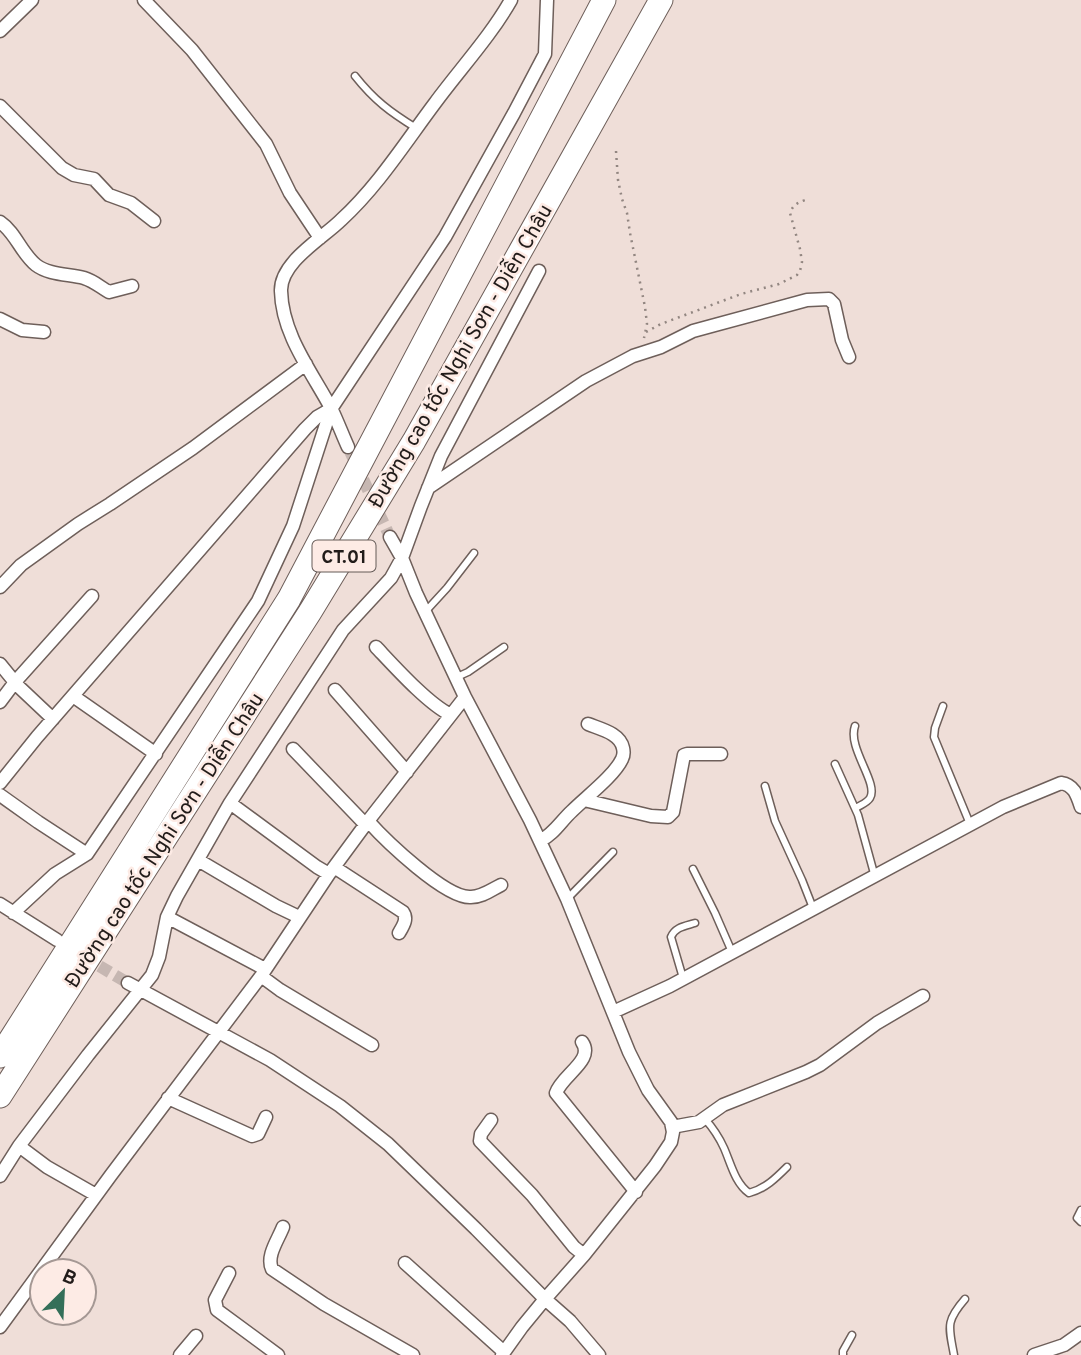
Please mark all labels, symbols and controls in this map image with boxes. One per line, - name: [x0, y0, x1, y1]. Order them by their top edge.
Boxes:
- street label: Đường cao tốc Nghi Sơn - Diễn Châu: [362, 199, 560, 514]
- road number: CT.01: [312, 540, 376, 572]
- street label: Đường cao tốc Nghi Sơn - Diễn Châu: [59, 688, 271, 994]
- north arrow: [28, 1257, 98, 1327]
- text: B: [58, 1265, 80, 1292]

